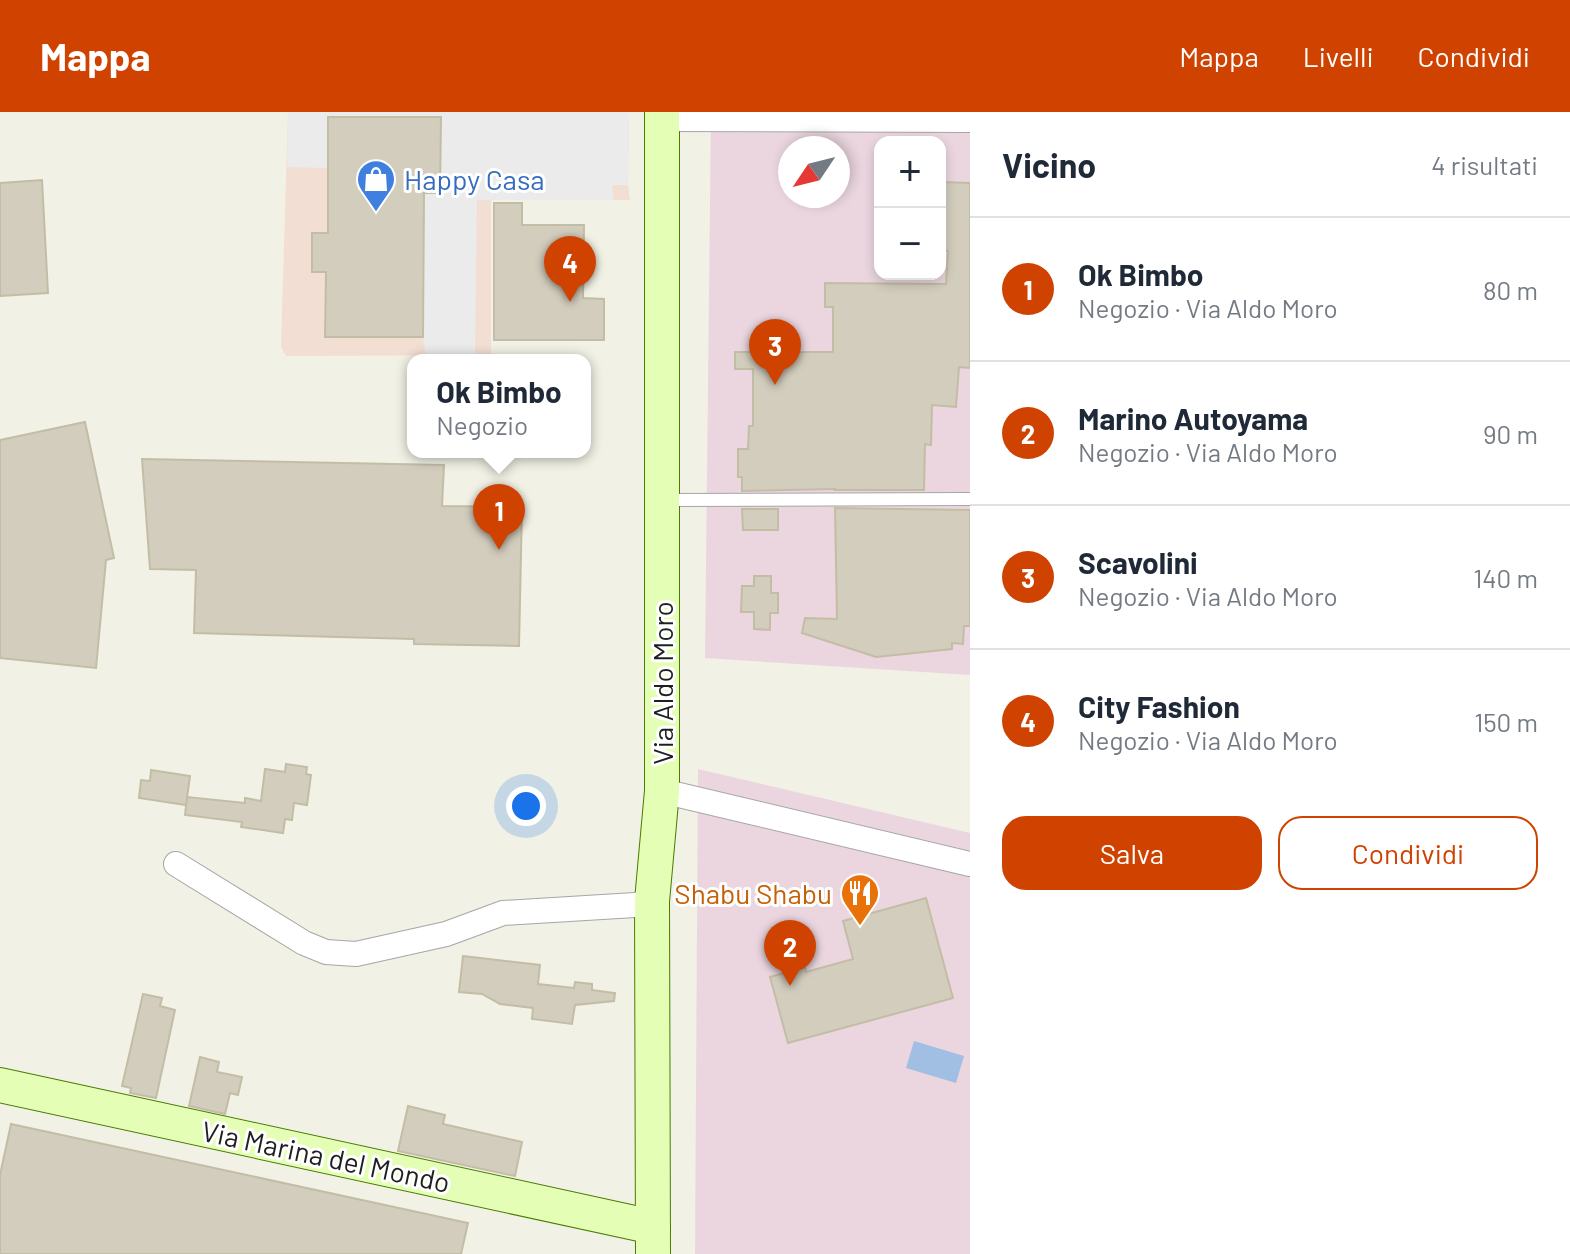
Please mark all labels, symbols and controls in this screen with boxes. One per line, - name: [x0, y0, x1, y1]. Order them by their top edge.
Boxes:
- text: Mappa: [40, 33, 150, 79]
- text: Mappa: [1179, 39, 1259, 73]
- text: Livelli: [1303, 39, 1374, 73]
- text: Condividi: [1418, 39, 1530, 73]
- north arrow: [778, 136, 850, 208]
- map controls: [874, 136, 946, 280]
- button: +: [874, 136, 946, 208]
- text: Vicino: [1002, 144, 1096, 185]
- text: 4 risultati: [1431, 149, 1538, 180]
- shop icon: Happy Casa: [355, 158, 397, 213]
- place label: Happy Casa: [404, 162, 545, 196]
- button: −: [874, 208, 946, 280]
- pin: 4: [544, 236, 596, 302]
- text: Ok Bimbo: [1078, 256, 1204, 292]
- text: 1: [1023, 274, 1033, 305]
- text: 80 m: [1483, 274, 1538, 305]
- text: Negozio · Via Aldo Moro: [1078, 292, 1338, 323]
- pin: 3: [749, 319, 801, 385]
- popup: [407, 354, 591, 458]
- text: Ok Bimbo: [436, 373, 562, 409]
- text: Marino Autoyama: [1078, 400, 1308, 436]
- text: Negozio: [436, 409, 528, 440]
- text: 2: [1021, 418, 1035, 449]
- text: 90 m: [1483, 418, 1538, 449]
- text: Negozio · Via Aldo Moro: [1078, 436, 1338, 467]
- pin: 1: [473, 484, 525, 550]
- text: Scavolini: [1078, 544, 1198, 580]
- text: 3: [1021, 562, 1035, 593]
- text: 140 m: [1473, 562, 1538, 593]
- text: Negozio · Via Aldo Moro: [1078, 580, 1338, 611]
- street label: Via Aldo Moro: [645, 601, 679, 765]
- text: City Fashion: [1078, 688, 1240, 724]
- text: 4: [1020, 706, 1036, 737]
- text: 150 m: [1474, 706, 1538, 737]
- text: Negozio · Via Aldo Moro: [1078, 724, 1338, 755]
- your location: [506, 786, 546, 826]
- button: Salva: [1002, 816, 1262, 890]
- button: Condividi: [1278, 816, 1538, 890]
- restaurant icon: Shabu Shabu: [839, 872, 881, 927]
- place label: Shabu Shabu: [674, 876, 832, 910]
- pin: 2: [764, 920, 816, 986]
- street label: Via Marina del Mondo: [199, 1113, 453, 1199]

